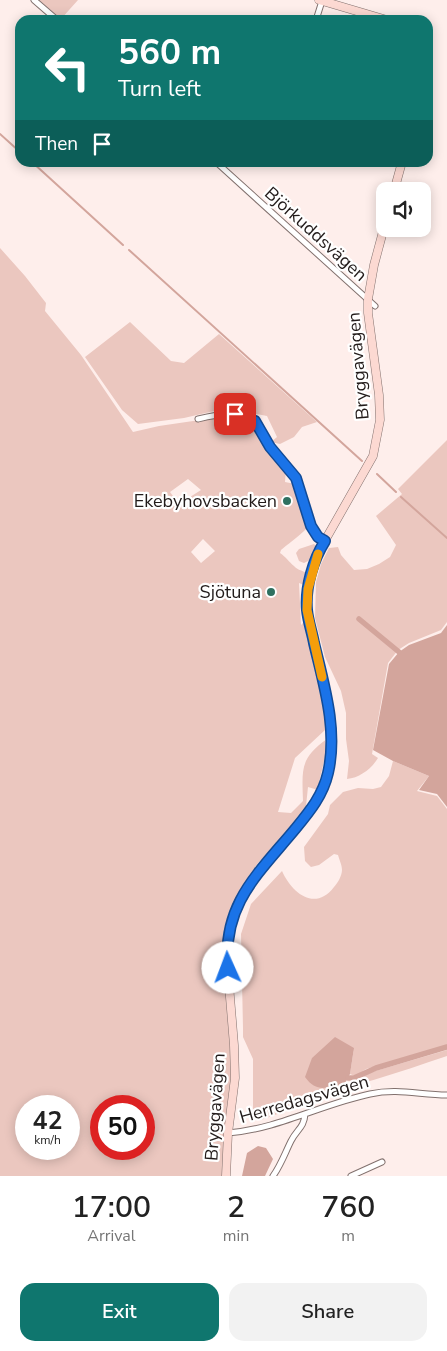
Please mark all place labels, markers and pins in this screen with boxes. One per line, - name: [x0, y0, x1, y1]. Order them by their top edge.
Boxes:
- pin: [214, 393, 256, 435]
- place label: Ekebyhovsbacken: [134, 489, 277, 513]
- marker: Ekebyhovsbacken: [281, 495, 293, 507]
- place label: Sjötuna: [200, 580, 261, 604]
- marker: Sjötuna: [265, 586, 277, 598]

